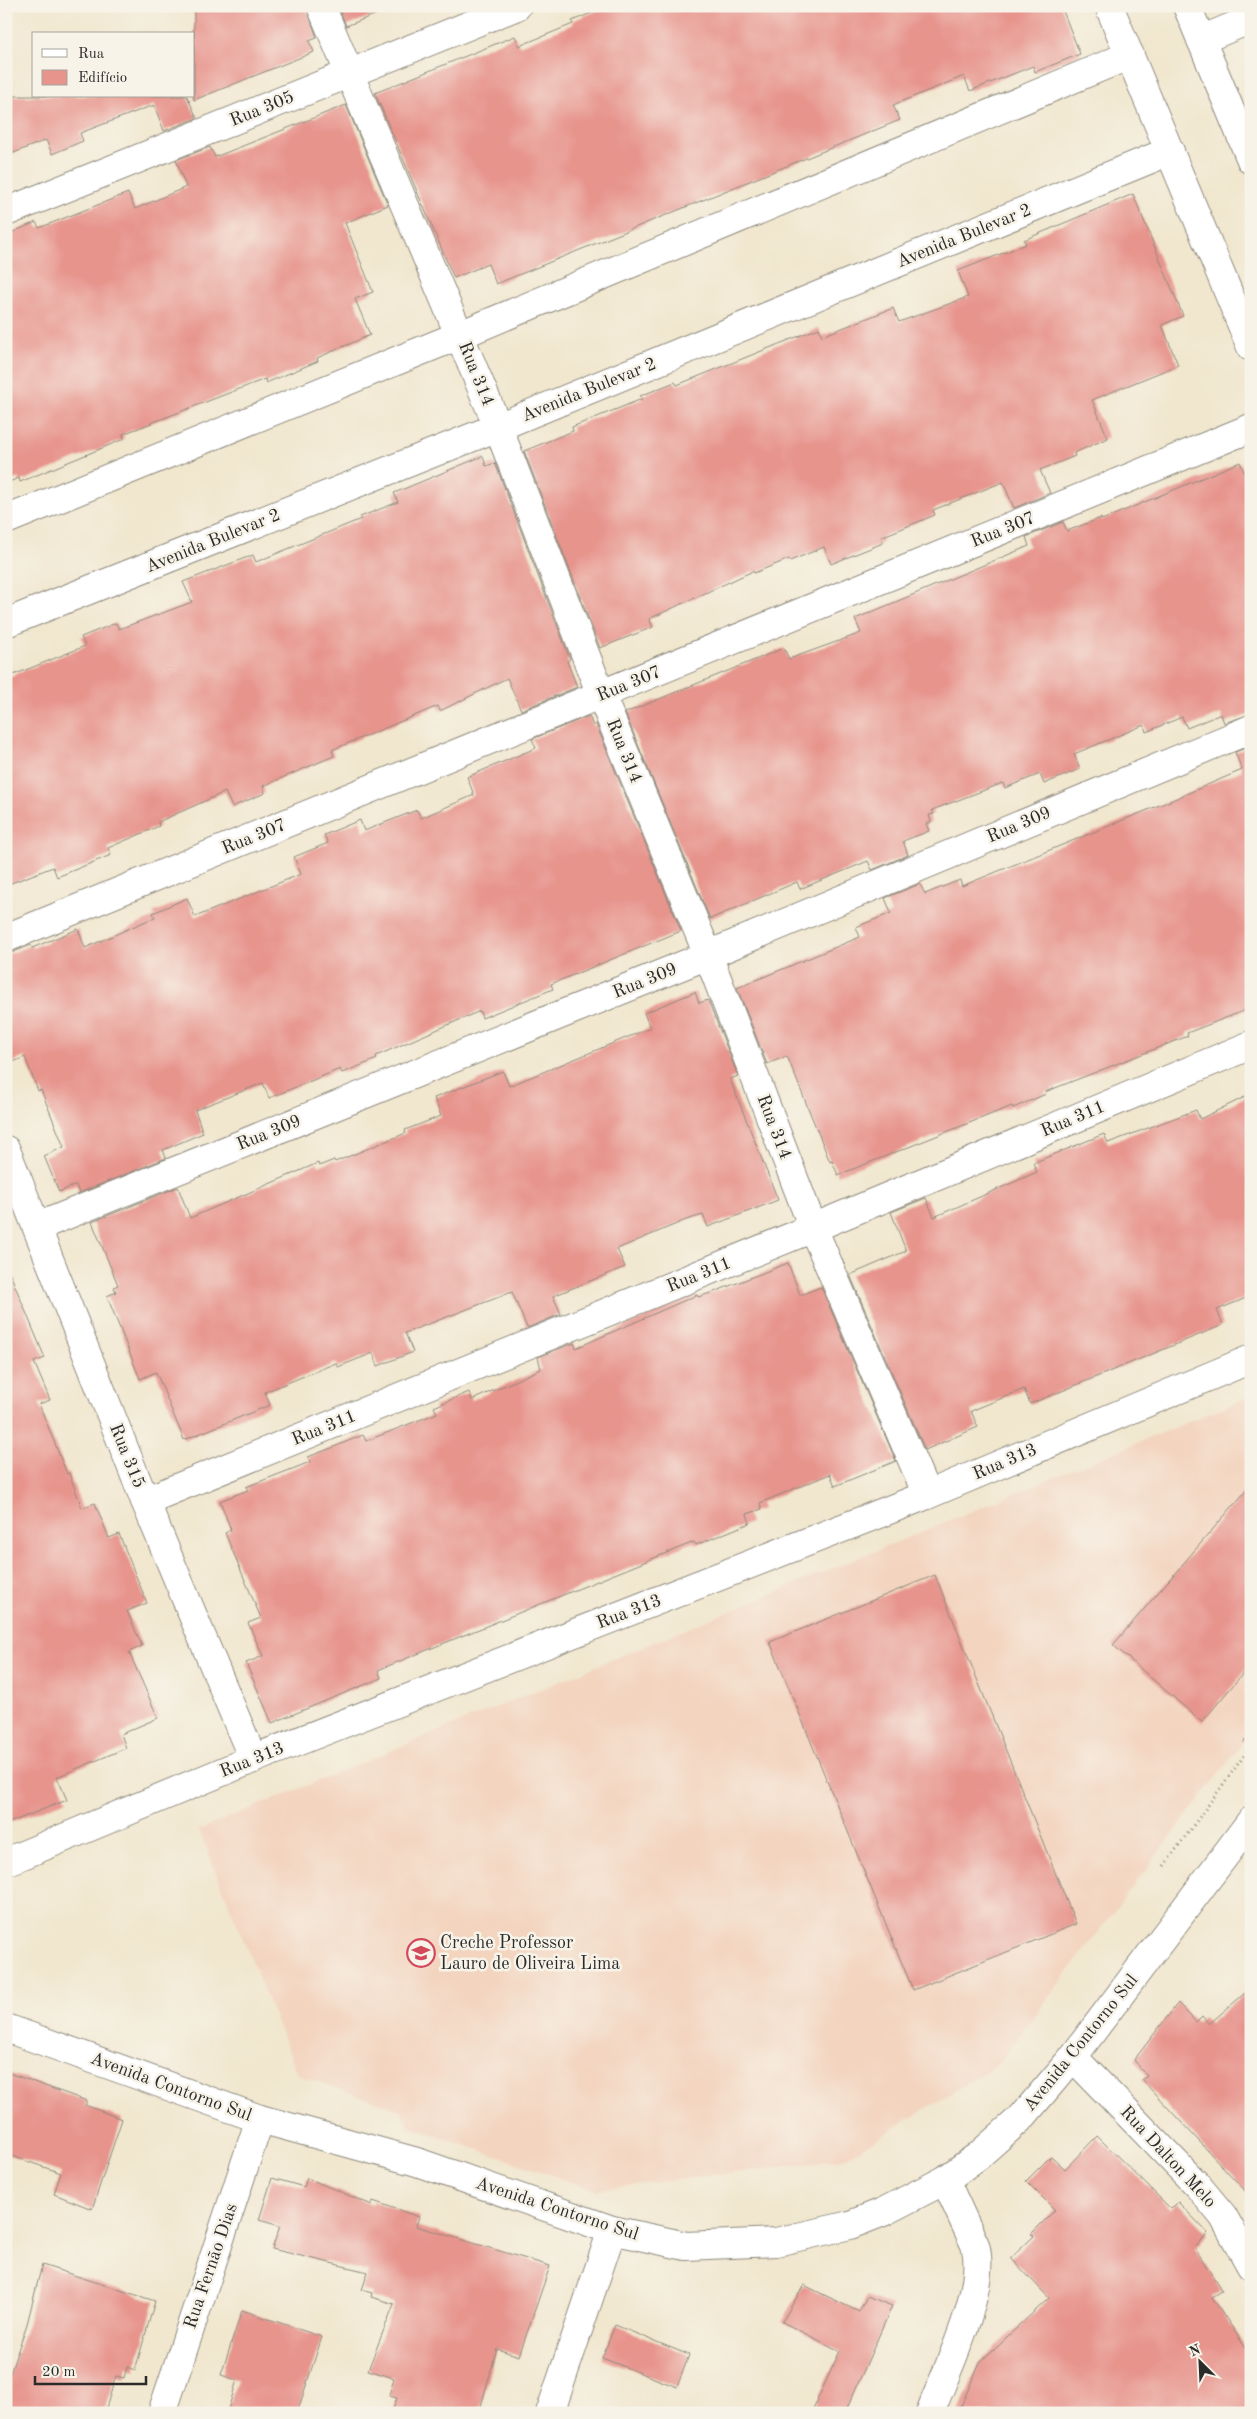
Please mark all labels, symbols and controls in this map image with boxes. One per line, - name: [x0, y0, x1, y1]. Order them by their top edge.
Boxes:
- legend: [32, 32, 195, 98]
- text: Rua: [78, 47, 105, 62]
- text: Edifício: [78, 71, 127, 86]
- street label: Rua 305: [227, 88, 297, 130]
- street label: Avenida Bulevar 2: [894, 201, 1034, 271]
- street label: Rua 314: [455, 339, 497, 409]
- street label: Avenida Bulevar 2: [519, 355, 659, 425]
- street label: Avenida Bulevar 2: [143, 506, 283, 576]
- street label: Rua 307: [968, 509, 1038, 551]
- street label: Rua 307: [594, 663, 664, 705]
- street label: Rua 314: [603, 716, 645, 786]
- street label: Rua 309: [984, 803, 1054, 847]
- street label: Rua 307: [219, 816, 289, 858]
- street label: Rua 309: [610, 960, 680, 1002]
- street label: Rua 314: [753, 1092, 795, 1162]
- street label: Rua 311: [1038, 1097, 1108, 1141]
- street label: Rua 309: [234, 1112, 304, 1154]
- street label: Rua 311: [664, 1254, 734, 1296]
- street label: Rua 311: [289, 1407, 359, 1449]
- street label: Rua 315: [106, 1421, 148, 1491]
- street label: Rua 313: [970, 1440, 1040, 1484]
- street label: Rua 313: [594, 1591, 664, 1633]
- street label: Rua 313: [217, 1739, 287, 1781]
- place label: Creche Professor Lauro de Oliveira Lima: [440, 1934, 620, 1973]
- school or university icon: Creche Professor Lauro de Oliveira Lima: [406, 1938, 436, 1968]
- street label: Avenida Contorno Sul: [1020, 1971, 1142, 2115]
- street label: Avenida Contorno Sul: [88, 2049, 254, 2125]
- street label: Rua Dalton Melo: [1117, 2103, 1219, 2211]
- street label: Avenida Contorno Sul: [473, 2174, 641, 2244]
- street label: Rua Fernão Dias: [181, 2201, 241, 2331]
- north arrow: [1174, 2336, 1224, 2386]
- text: N: [1187, 2342, 1203, 2360]
- scale bar: [35, 2354, 146, 2386]
- text: 20 m: [42, 2365, 76, 2380]

